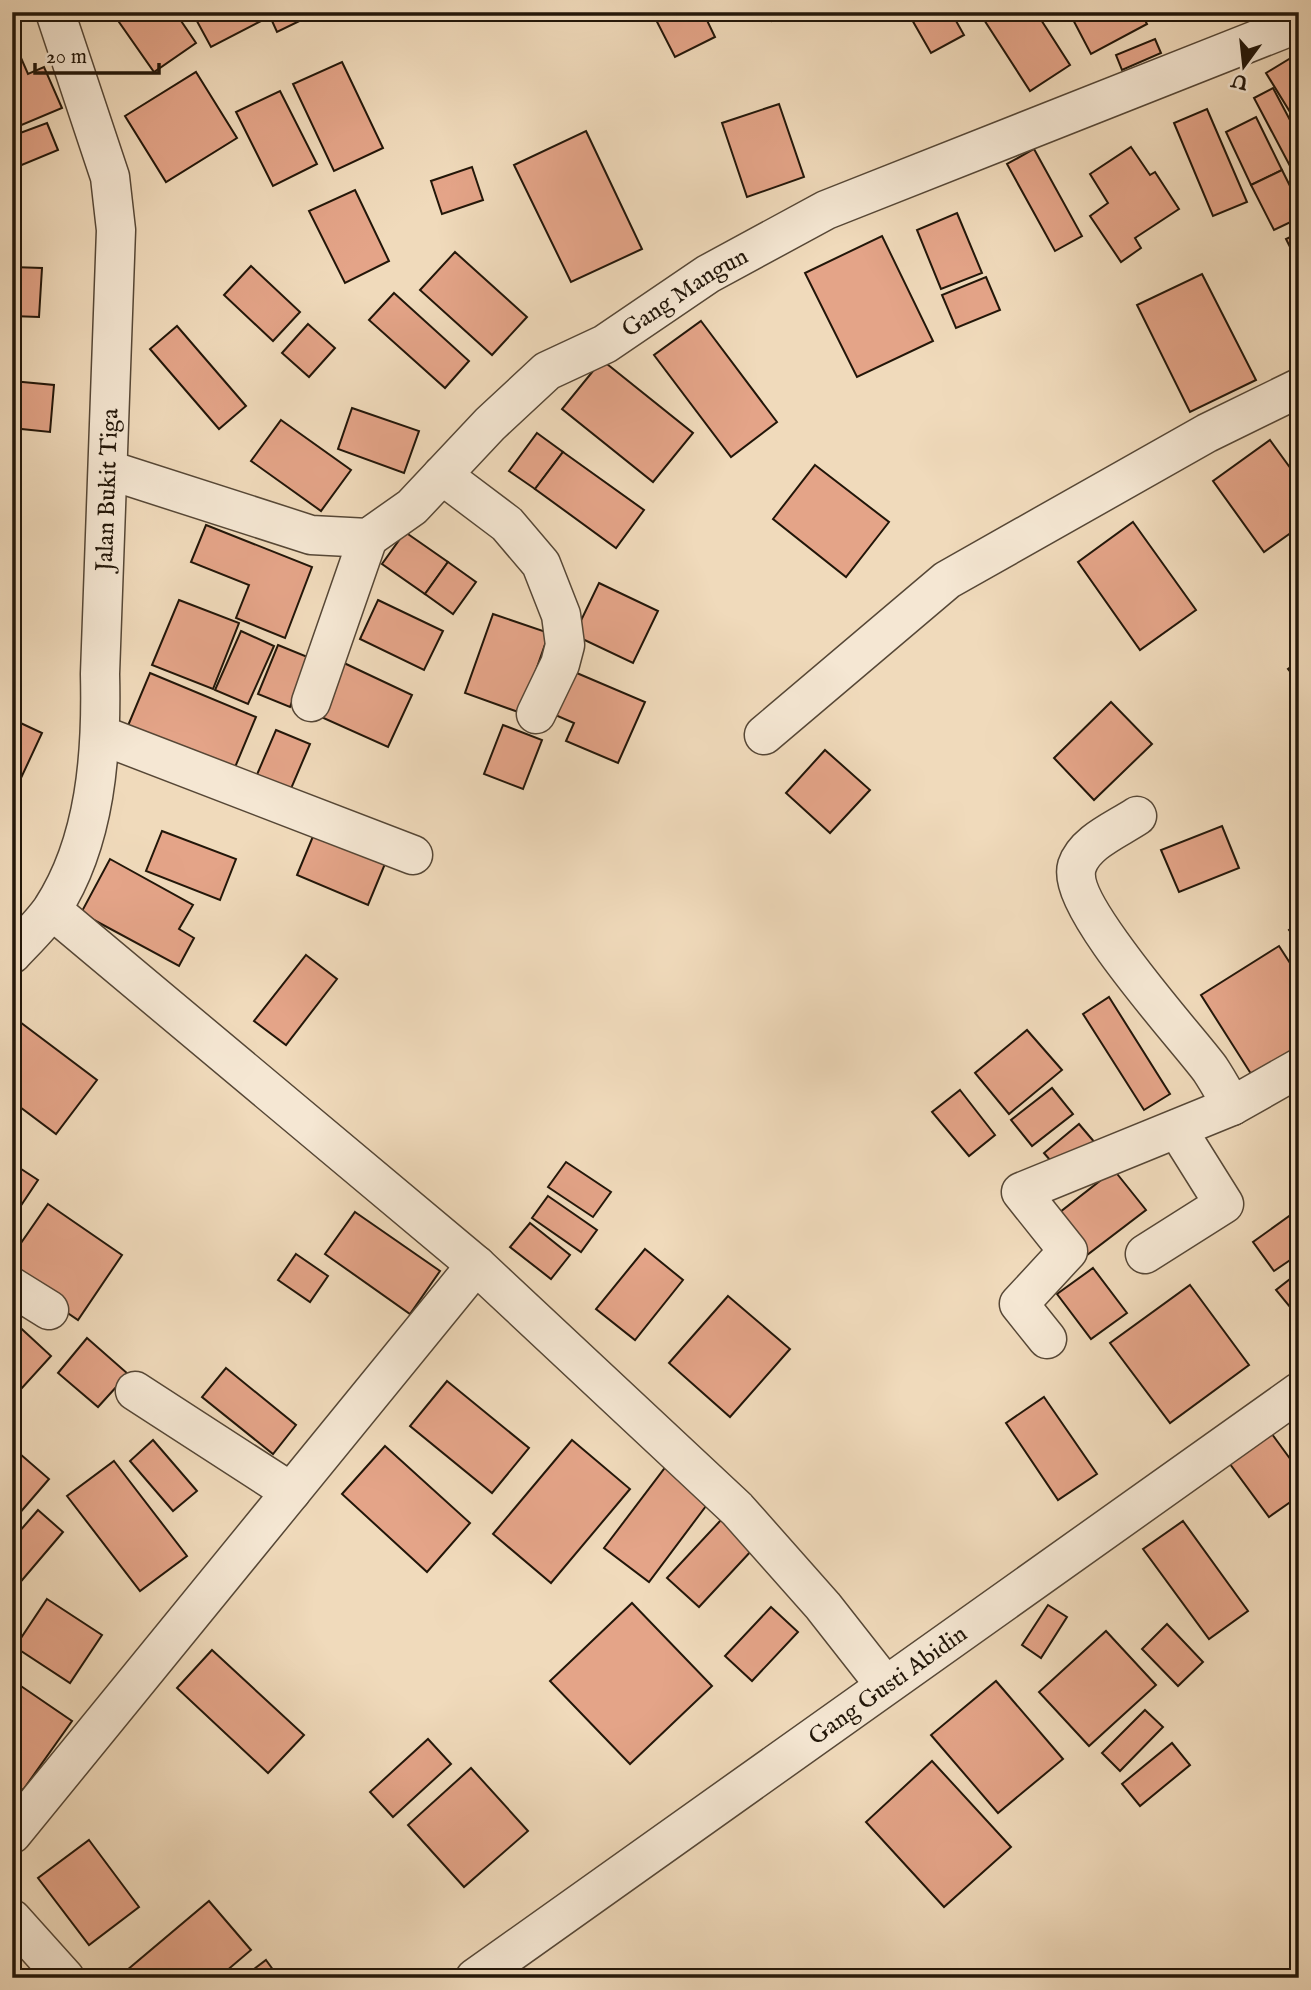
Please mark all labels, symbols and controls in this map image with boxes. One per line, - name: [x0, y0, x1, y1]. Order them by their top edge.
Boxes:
- scale bar: [35, 32, 159, 76]
- north arrow: [1210, 32, 1280, 102]
- text: 20 m: [46, 44, 87, 71]
- text: U: [1228, 67, 1252, 94]
- street label: Gang Mangun: [616, 241, 754, 345]
- street label: Jalan Bukit Tiga: [90, 407, 127, 575]
- street label: Gang Gusti Abidin: [803, 1619, 974, 1753]

